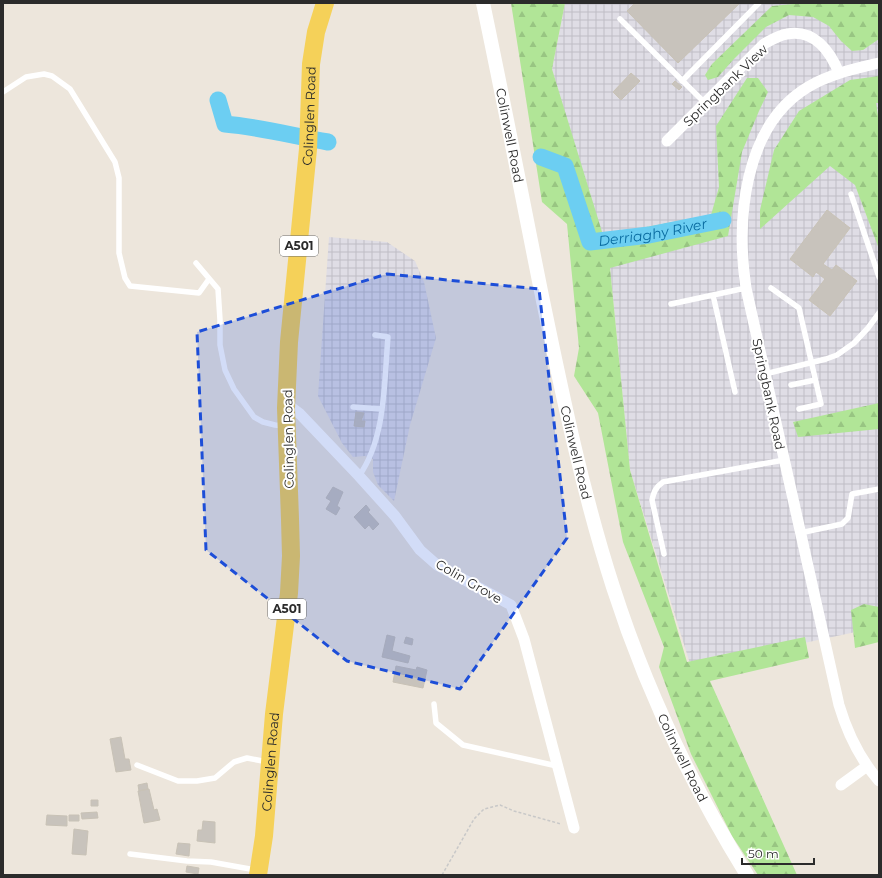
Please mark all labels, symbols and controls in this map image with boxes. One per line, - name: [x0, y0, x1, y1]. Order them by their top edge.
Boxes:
- street label: Springbank View: [680, 40, 771, 129]
- street label: Colinglen Road: [298, 66, 319, 166]
- street label: Colinwell Road: [493, 86, 527, 184]
- water label: Derriaghy River: [597, 214, 709, 250]
- road number: A501: [280, 236, 318, 256]
- street label: Springbank Road: [749, 337, 789, 451]
- street label: Colinglen Road: [279, 389, 297, 489]
- street label: Colinwell Road: [557, 404, 595, 501]
- street label: Colin Grove: [433, 556, 505, 607]
- road number: A501: [268, 599, 306, 619]
- street label: Colinwell Road: [655, 711, 711, 804]
- street label: Colinglen Road: [258, 712, 282, 812]
- scale bar: [742, 840, 814, 866]
- text: 50 m: [748, 846, 779, 861]

